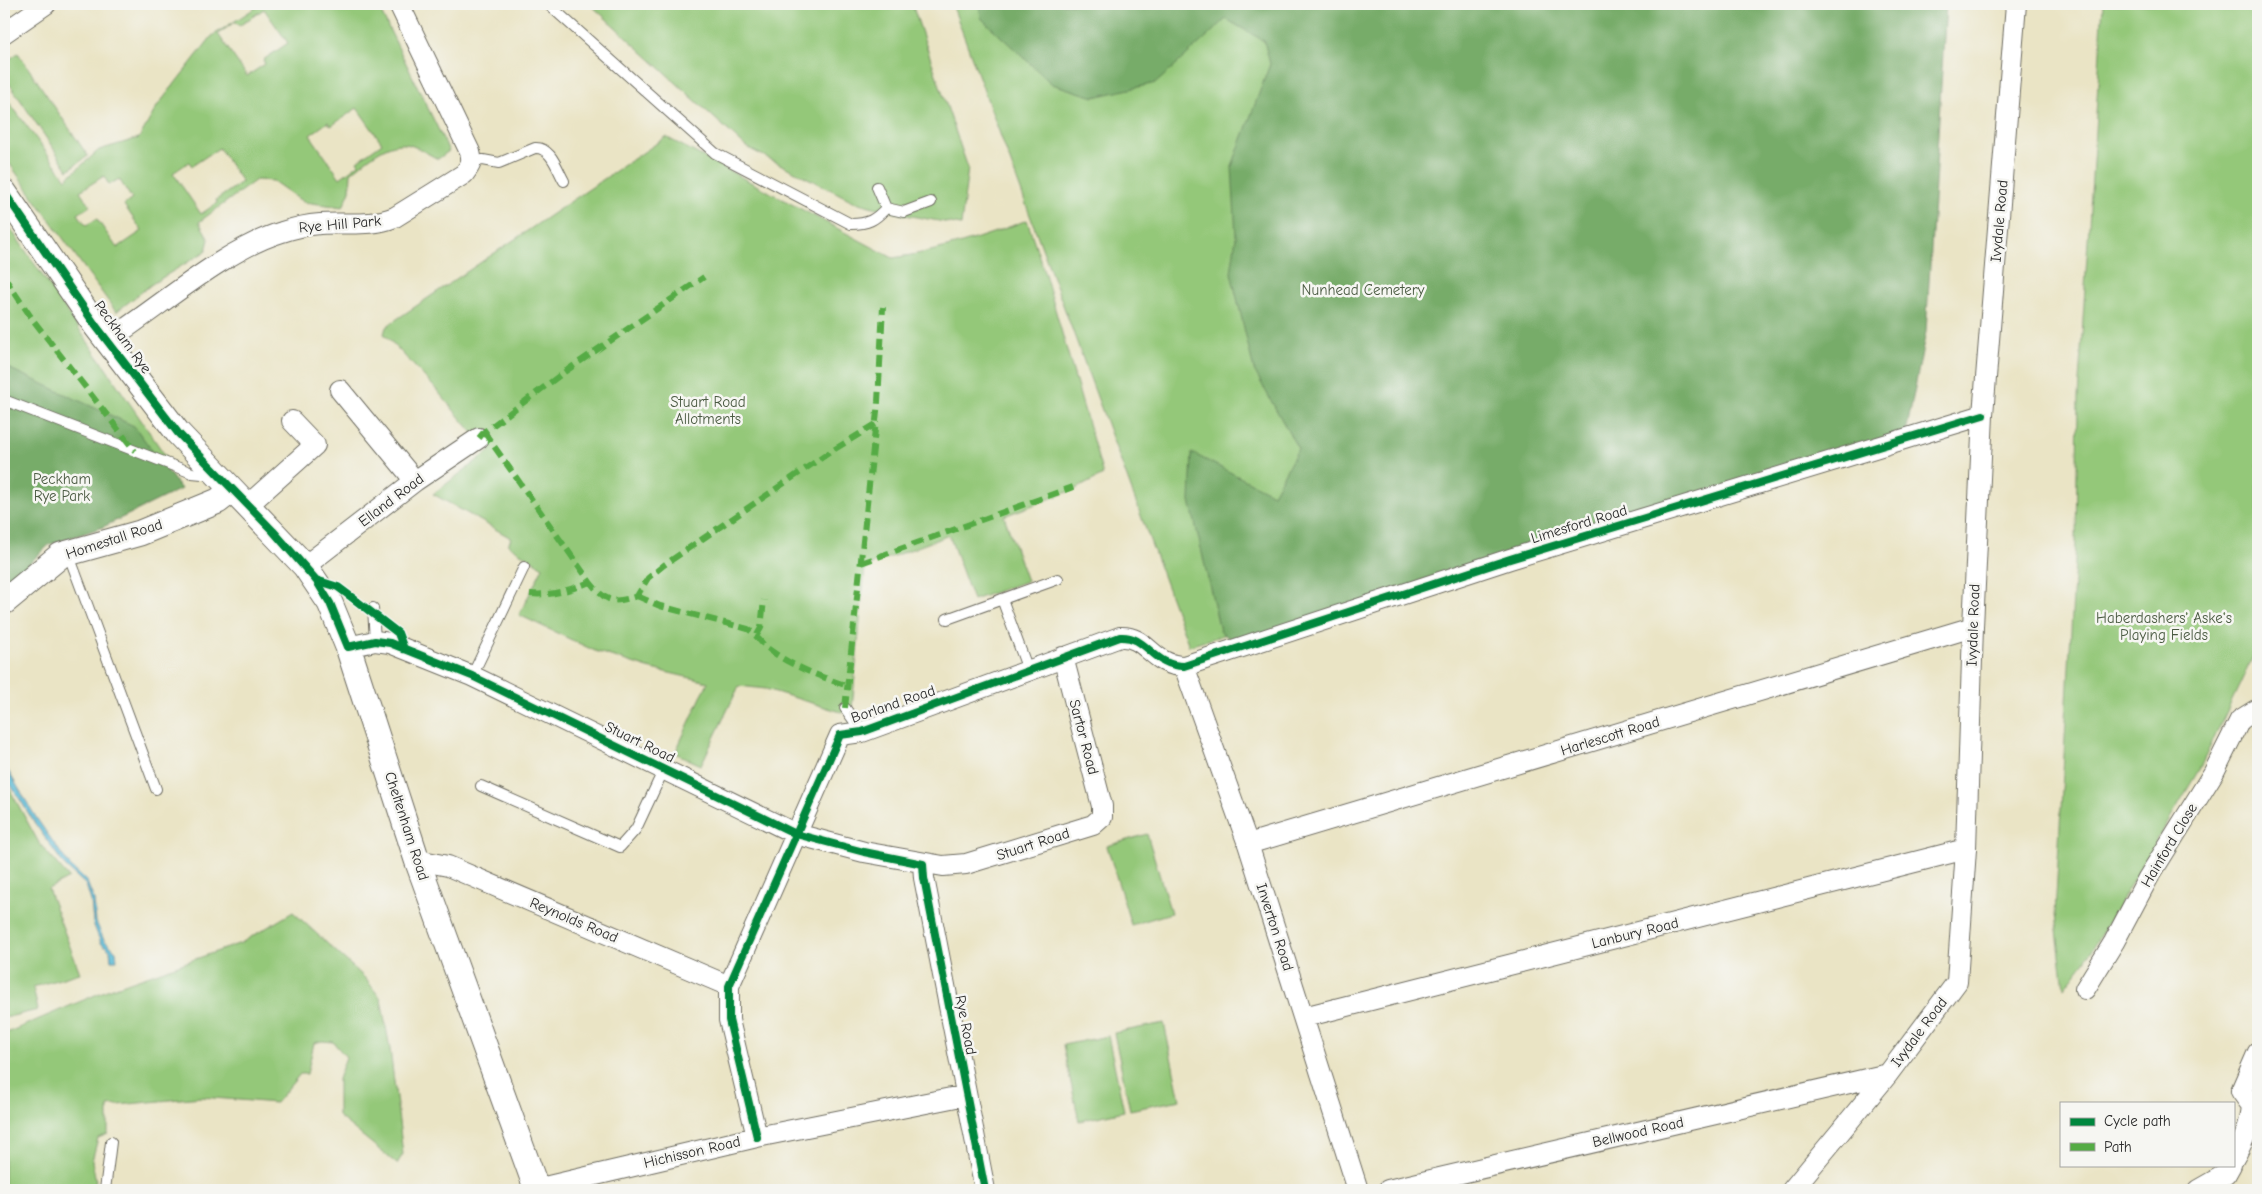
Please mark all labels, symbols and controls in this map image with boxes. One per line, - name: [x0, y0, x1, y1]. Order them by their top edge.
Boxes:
- street label: Ivydale Road: [1986, 179, 2012, 263]
- street label: Rye Hill Park: [298, 211, 383, 237]
- park label: Nunhead Cemetery: [1302, 281, 1425, 299]
- street label: Peckham Rye: [90, 297, 156, 377]
- park label: Stuart Road Allotments: [670, 393, 746, 428]
- park label: Peckham Rye Park: [33, 470, 91, 505]
- street label: Elland Road: [355, 470, 427, 530]
- street label: Limesford Road: [1529, 501, 1629, 547]
- street label: Homestall Road: [63, 515, 165, 563]
- street label: Ivydale Road: [1963, 583, 1983, 667]
- park label: Haberdashers' Aske's Playing Fields: [2096, 609, 2232, 644]
- street label: Borland Road: [849, 681, 937, 727]
- street label: Sartor Road: [1065, 697, 1103, 777]
- street label: Harlescott Road: [1558, 712, 1662, 760]
- street label: Stuart Road: [602, 717, 678, 767]
- street label: Cheltenham Road: [381, 769, 433, 883]
- street label: Hainford Close: [2137, 799, 2201, 890]
- street label: Stuart Road: [994, 824, 1072, 864]
- street label: Inverton Road: [1252, 881, 1298, 973]
- street label: Reynolds Road: [527, 893, 621, 947]
- street label: Lanbury Road: [1590, 913, 1680, 953]
- street label: Rye Road: [951, 994, 981, 1056]
- street label: Ivydale Road: [1887, 994, 1951, 1070]
- legend: [2060, 1102, 2234, 1166]
- text: Cycle path: [2104, 1112, 2171, 1130]
- street label: Bellwood Road: [1591, 1113, 1685, 1151]
- street label: Hichisson Road: [642, 1132, 742, 1172]
- text: Path: [2104, 1138, 2132, 1156]

